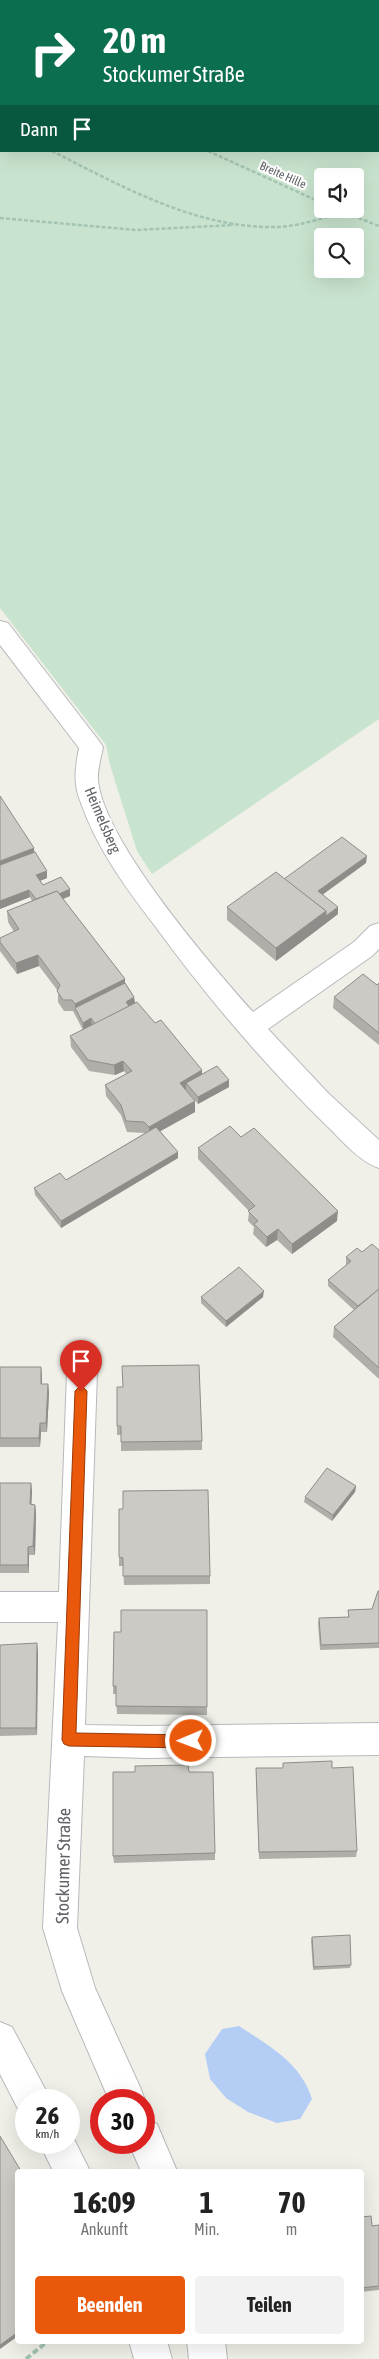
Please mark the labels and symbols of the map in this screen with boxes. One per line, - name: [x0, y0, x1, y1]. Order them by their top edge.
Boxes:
- street label: Breite Hille: [258, 159, 308, 191]
- street label: Heimelsberg: [81, 784, 125, 856]
- pin: [60, 1340, 102, 1391]
- position arrow: [164, 1714, 216, 1766]
- street label: Stockumer Straße: [51, 1808, 75, 1924]
- speed limit sign: 30: [90, 2089, 155, 2154]

